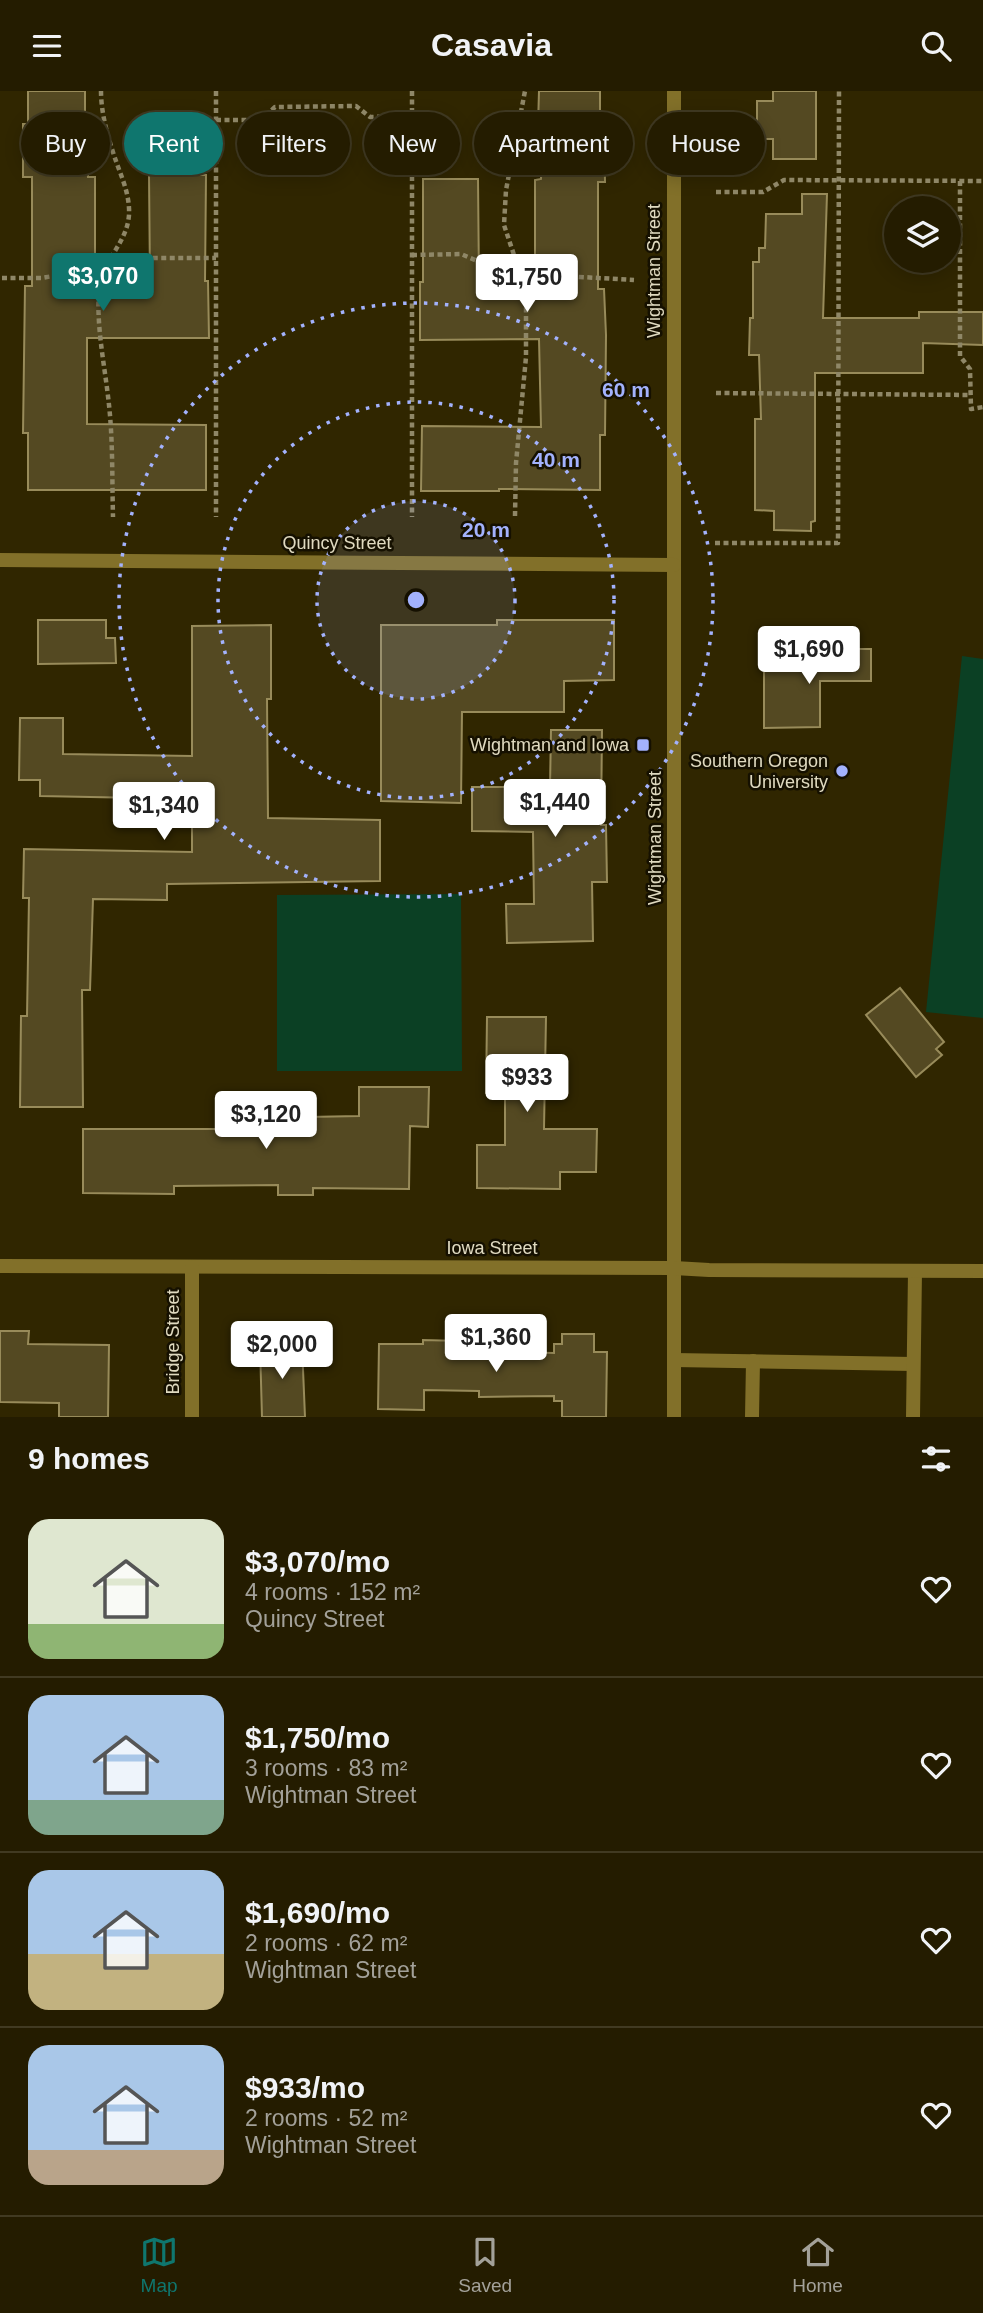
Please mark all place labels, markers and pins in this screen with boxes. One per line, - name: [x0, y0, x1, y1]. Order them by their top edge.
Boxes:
- pin: $3,070: [46, 253, 160, 313]
- pin: $1,750: [470, 255, 584, 314]
- centre of rings: [404, 588, 428, 612]
- pin: $1,690: [752, 627, 866, 686]
- place label: Wightman and Iowa: [470, 735, 630, 755]
- marker: Wightman and Iowa: [635, 737, 651, 753]
- place label: Southern Oregon University: [690, 751, 828, 792]
- marker: Southern Oregon University: [834, 763, 850, 779]
- pin: $1,440: [498, 779, 612, 839]
- pin: $1,340: [107, 783, 221, 842]
- pin: $933: [486, 1055, 568, 1114]
- pin: $3,120: [209, 1091, 323, 1151]
- pin: $1,360: [439, 1315, 553, 1374]
- pin: $2,000: [225, 1321, 339, 1381]

